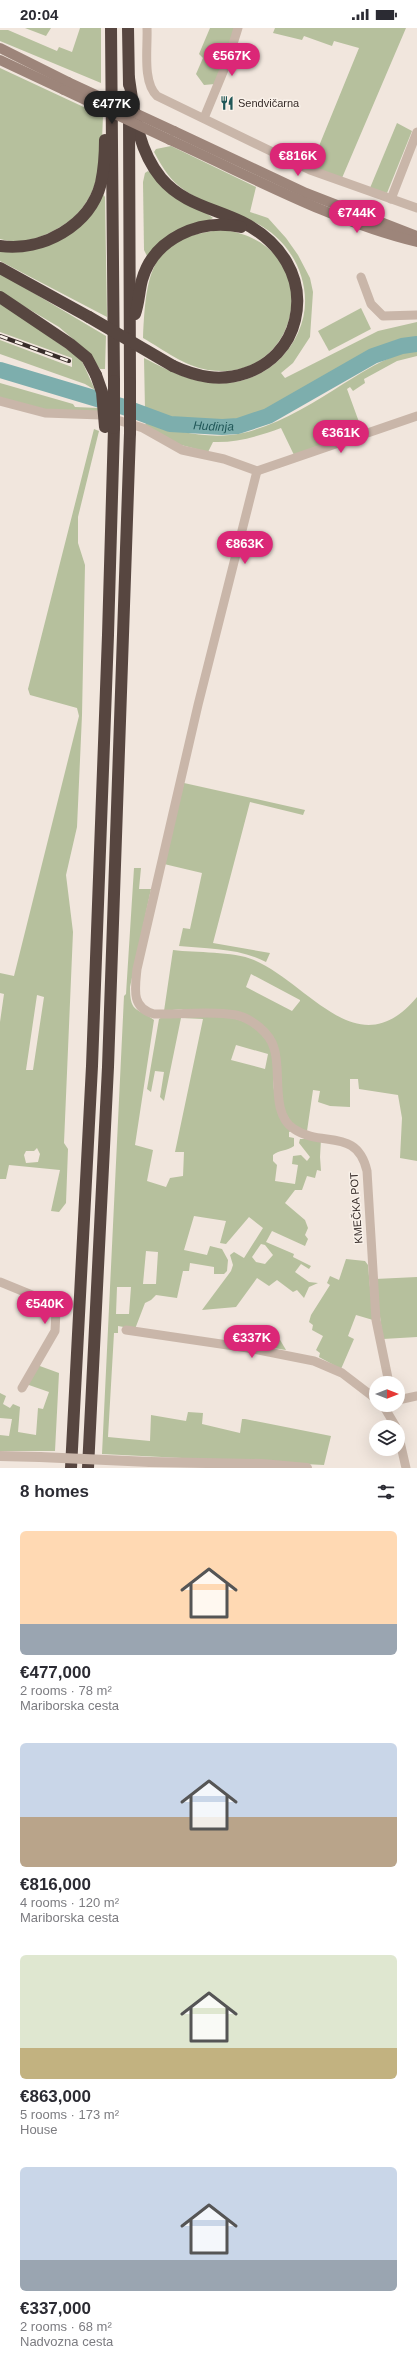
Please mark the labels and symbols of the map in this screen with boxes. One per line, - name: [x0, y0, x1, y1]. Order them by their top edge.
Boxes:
- pin: €567K: [204, 43, 260, 77]
- pin: €477K: [84, 91, 140, 125]
- restaurant icon: Sendvičarna: [219, 95, 235, 111]
- place label: Sendvičarna: [238, 97, 300, 109]
- pin: €816K: [270, 143, 326, 177]
- pin: €744K: [329, 200, 385, 234]
- water label: Hudinja: [193, 418, 235, 434]
- pin: €361K: [313, 420, 369, 454]
- pin: €863K: [217, 531, 273, 565]
- street label: KMEČKA POT: [348, 1172, 364, 1244]
- pin: €540K: [17, 1291, 73, 1325]
- pin: €337K: [224, 1325, 280, 1359]
- north arrow: [369, 1376, 405, 1412]

